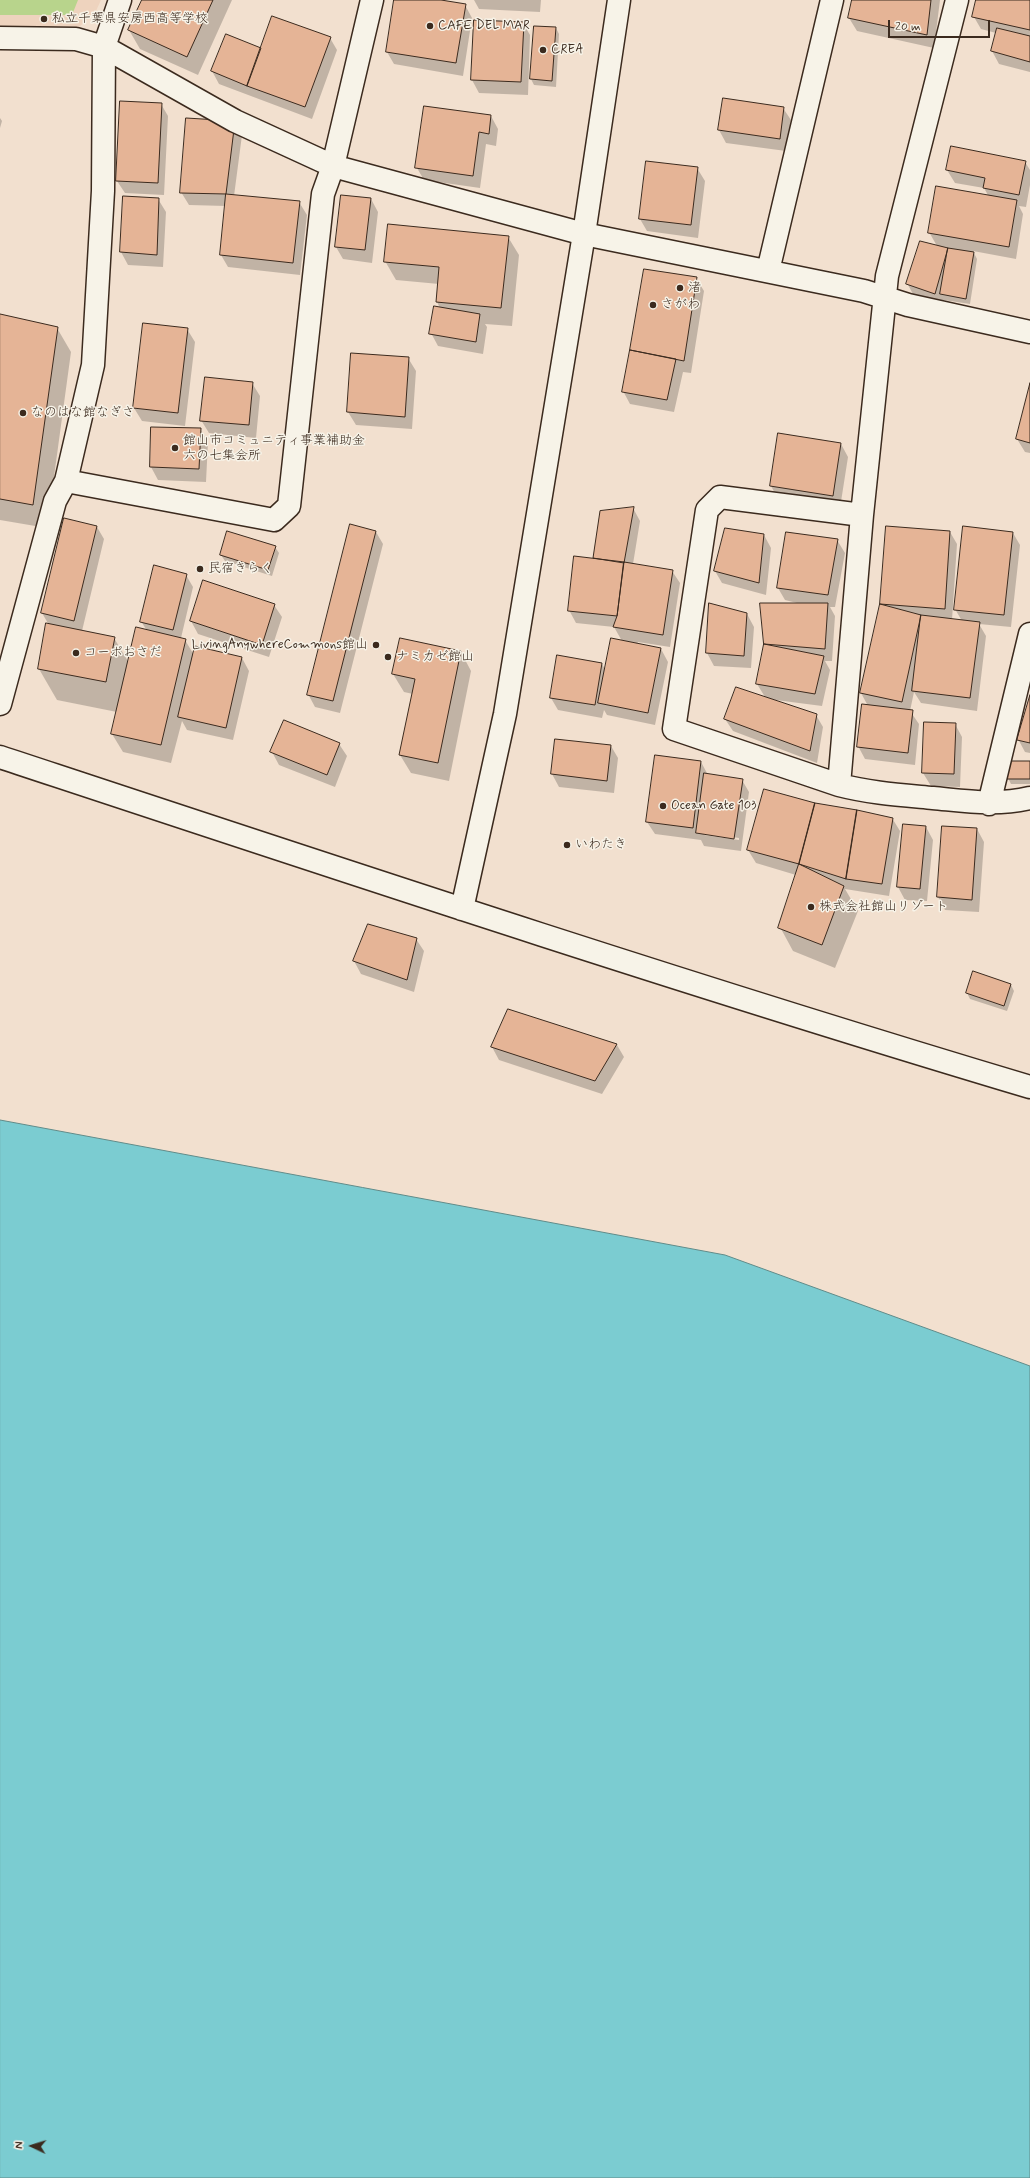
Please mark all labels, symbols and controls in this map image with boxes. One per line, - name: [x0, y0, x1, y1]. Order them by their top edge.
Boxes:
- place label: 私立千葉県安房西高等学校: [52, 11, 208, 27]
- scale bar: [890, 12, 992, 38]
- marker: 私立千葉県安房西高等学校: [39, 14, 49, 24]
- place label: CAFE DEL MAR: [438, 18, 530, 34]
- text: 20 m: [895, 19, 921, 35]
- marker: CAFE DEL MAR: [425, 21, 435, 31]
- place label: CREA: [551, 42, 583, 58]
- marker: CREA: [538, 45, 548, 55]
- place label: 渚: [688, 280, 701, 296]
- marker: 渚: [675, 283, 685, 293]
- place label: さがわ: [661, 297, 700, 313]
- marker: さがわ: [648, 300, 658, 310]
- place label: なのはな館なぎさ: [31, 405, 135, 421]
- marker: なのはな館なぎさ: [18, 408, 28, 418]
- place label: 館山市コミュニティ事業補助金 六の七集会所: [183, 433, 365, 464]
- marker: 館山市コミュニティ事業補助金 六の七集会所: [170, 443, 180, 453]
- place label: 民宿きらく: [208, 561, 273, 577]
- marker: 民宿きらく: [195, 564, 205, 574]
- place label: LivingAnywhereCommons館山: [192, 637, 368, 653]
- marker: LivingAnywhereCommons館山: [371, 640, 381, 650]
- place label: コーポおさだ: [84, 645, 162, 661]
- marker: コーポおさだ: [71, 648, 81, 658]
- place label: ナミカゼ館山: [396, 649, 474, 665]
- marker: ナミカゼ館山: [383, 652, 393, 662]
- place label: Ocean Gate 103: [671, 798, 756, 814]
- marker: Ocean Gate 103: [658, 801, 668, 811]
- place label: いわたき: [575, 837, 627, 853]
- marker: いわたき: [562, 840, 572, 850]
- place label: 株式会社館山リゾート: [819, 899, 948, 915]
- marker: 株式会社館山リゾート: [806, 902, 816, 912]
- north arrow: [12, 2126, 52, 2166]
- text: N: [13, 2141, 27, 2149]

